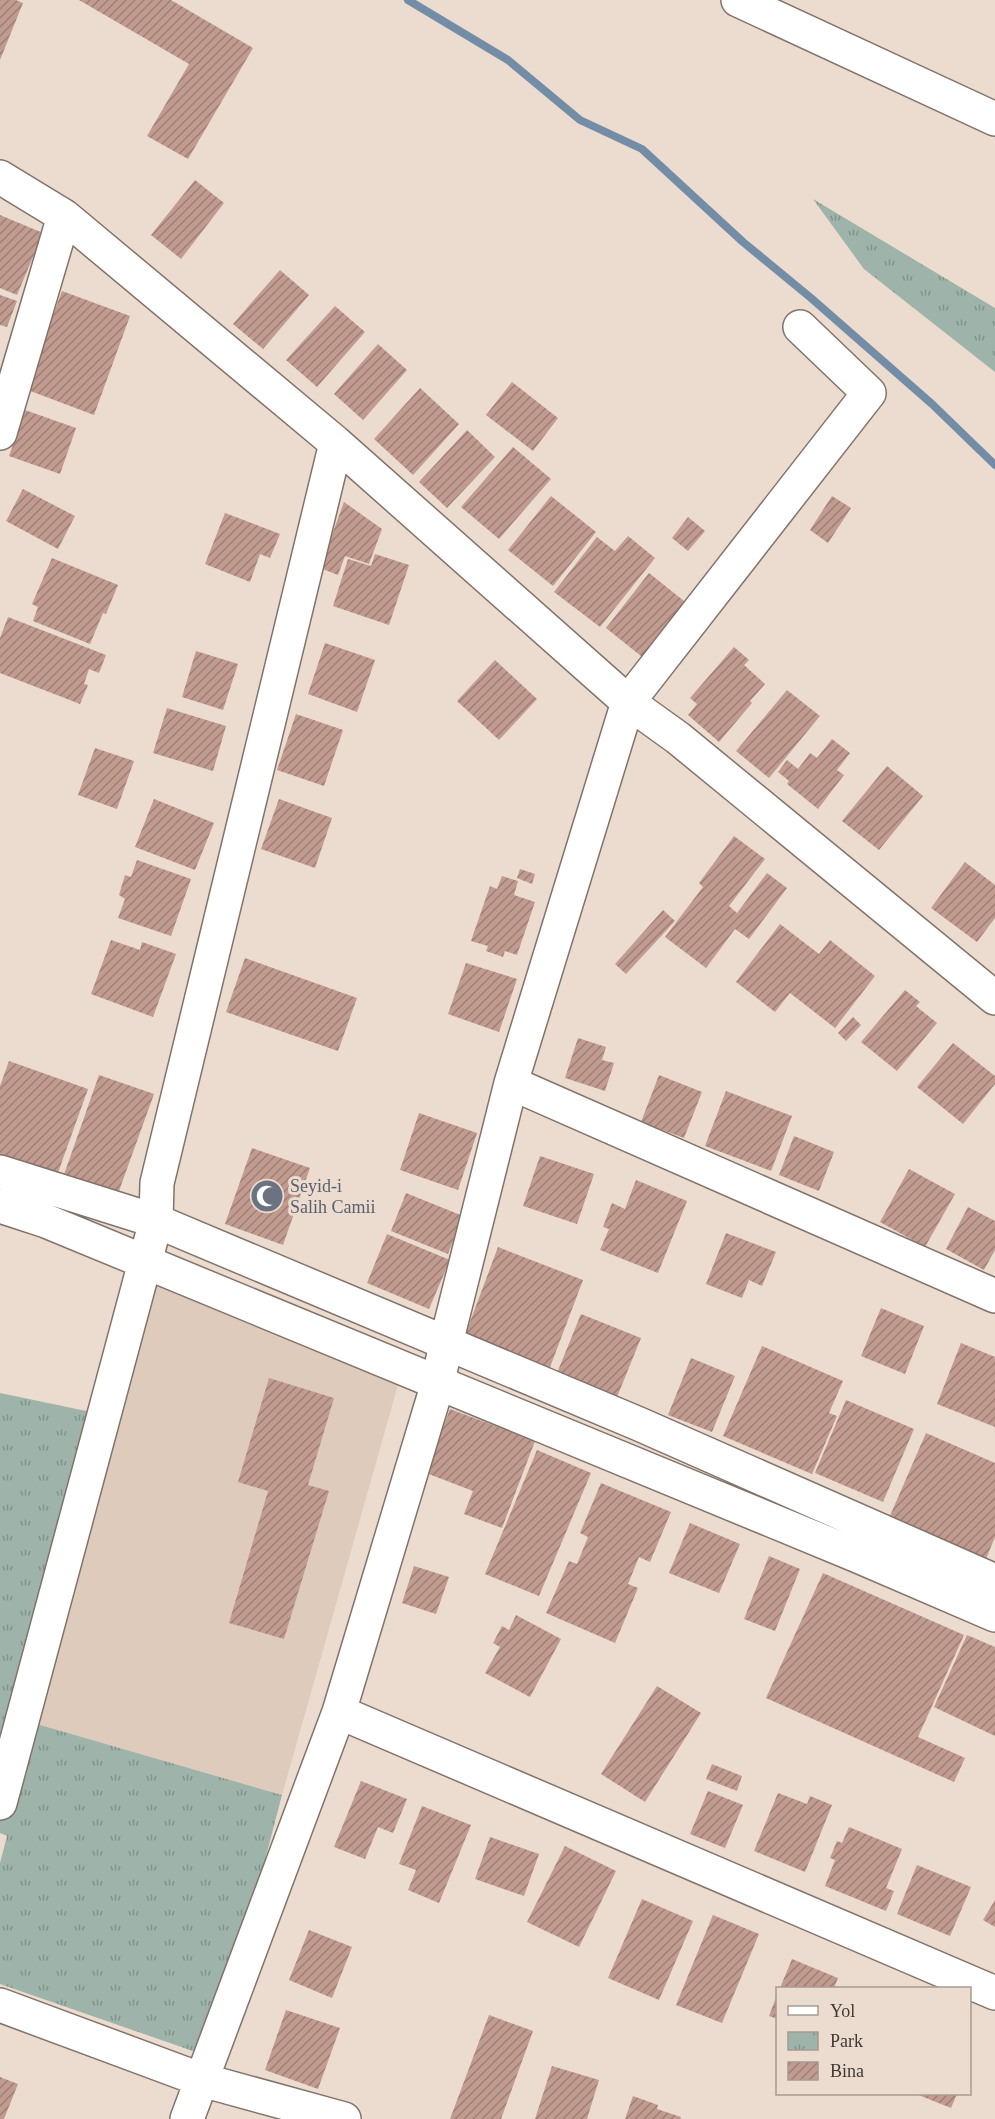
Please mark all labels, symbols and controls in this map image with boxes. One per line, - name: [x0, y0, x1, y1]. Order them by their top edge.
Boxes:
- place label: Seyid-i Salih Camii: [290, 1176, 376, 1217]
- mosque icon: Seyid-i Salih Camii: [249, 1178, 285, 1214]
- legend: [776, 1987, 971, 2095]
- text: Yol: [830, 2001, 855, 2021]
- text: Park: [830, 2031, 863, 2051]
- text: Bina: [830, 2061, 864, 2081]

